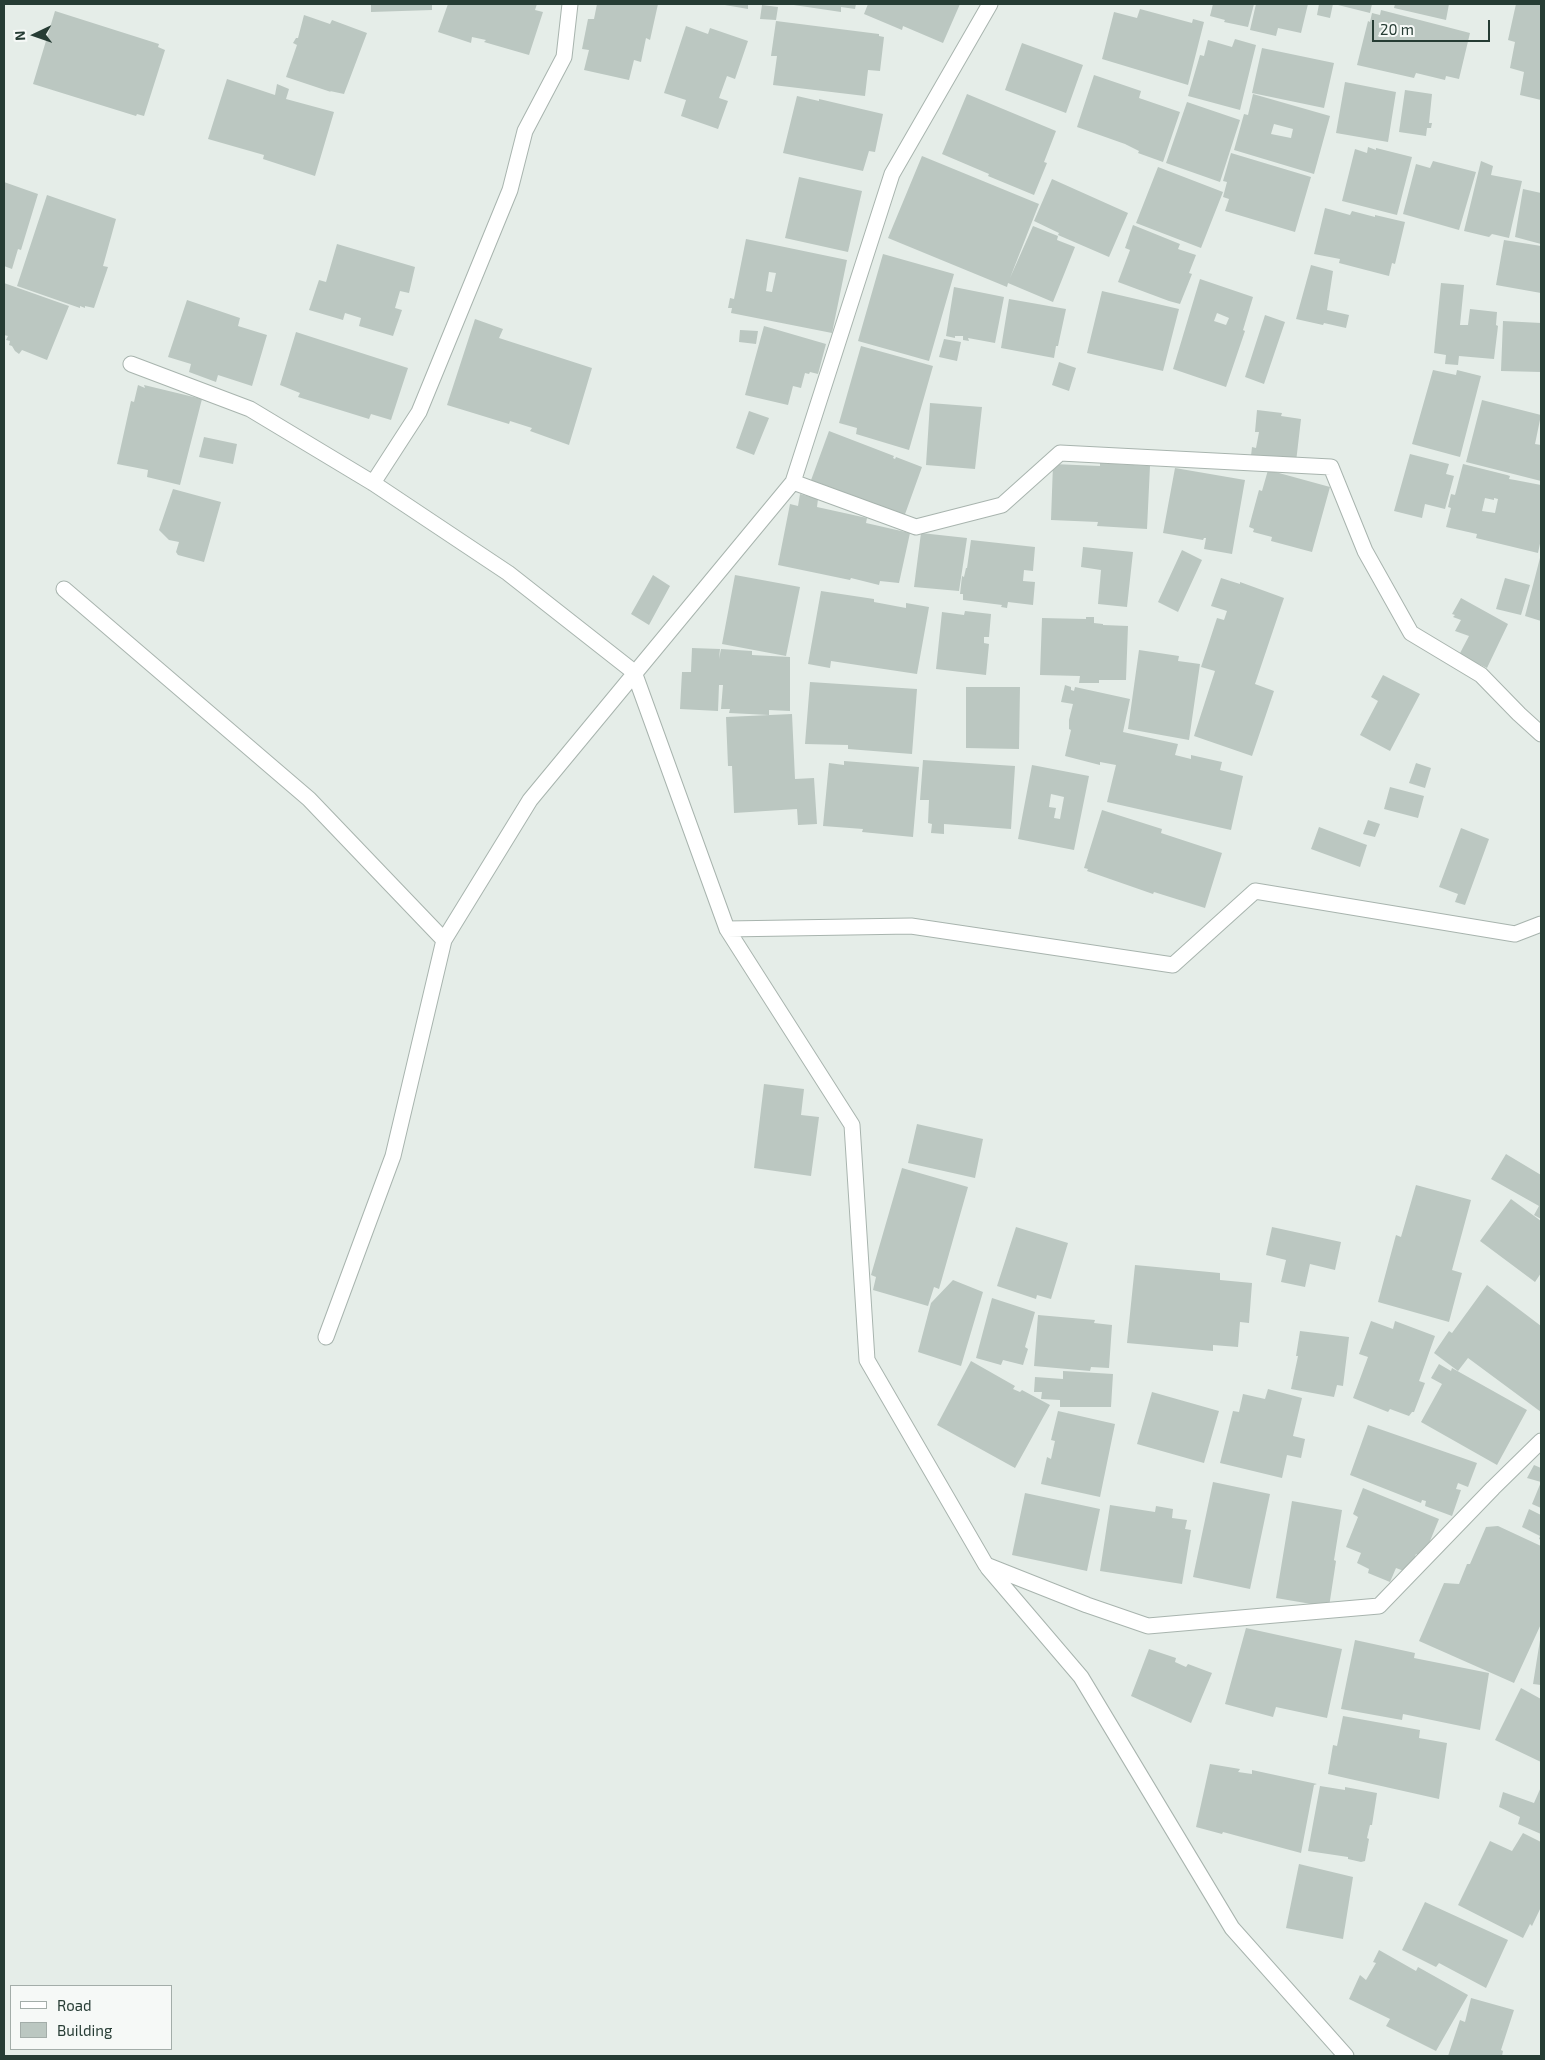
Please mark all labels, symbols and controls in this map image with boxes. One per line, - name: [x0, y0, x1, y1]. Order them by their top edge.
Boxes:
- north arrow: [10, 10, 60, 60]
- scale bar: [1375, 10, 1492, 42]
- text: 20 m: [1380, 20, 1414, 38]
- text: N: [11, 30, 28, 41]
- legend: [10, 1985, 172, 2050]
- text: Road: [57, 1996, 92, 2014]
- text: Building: [57, 2021, 112, 2039]

